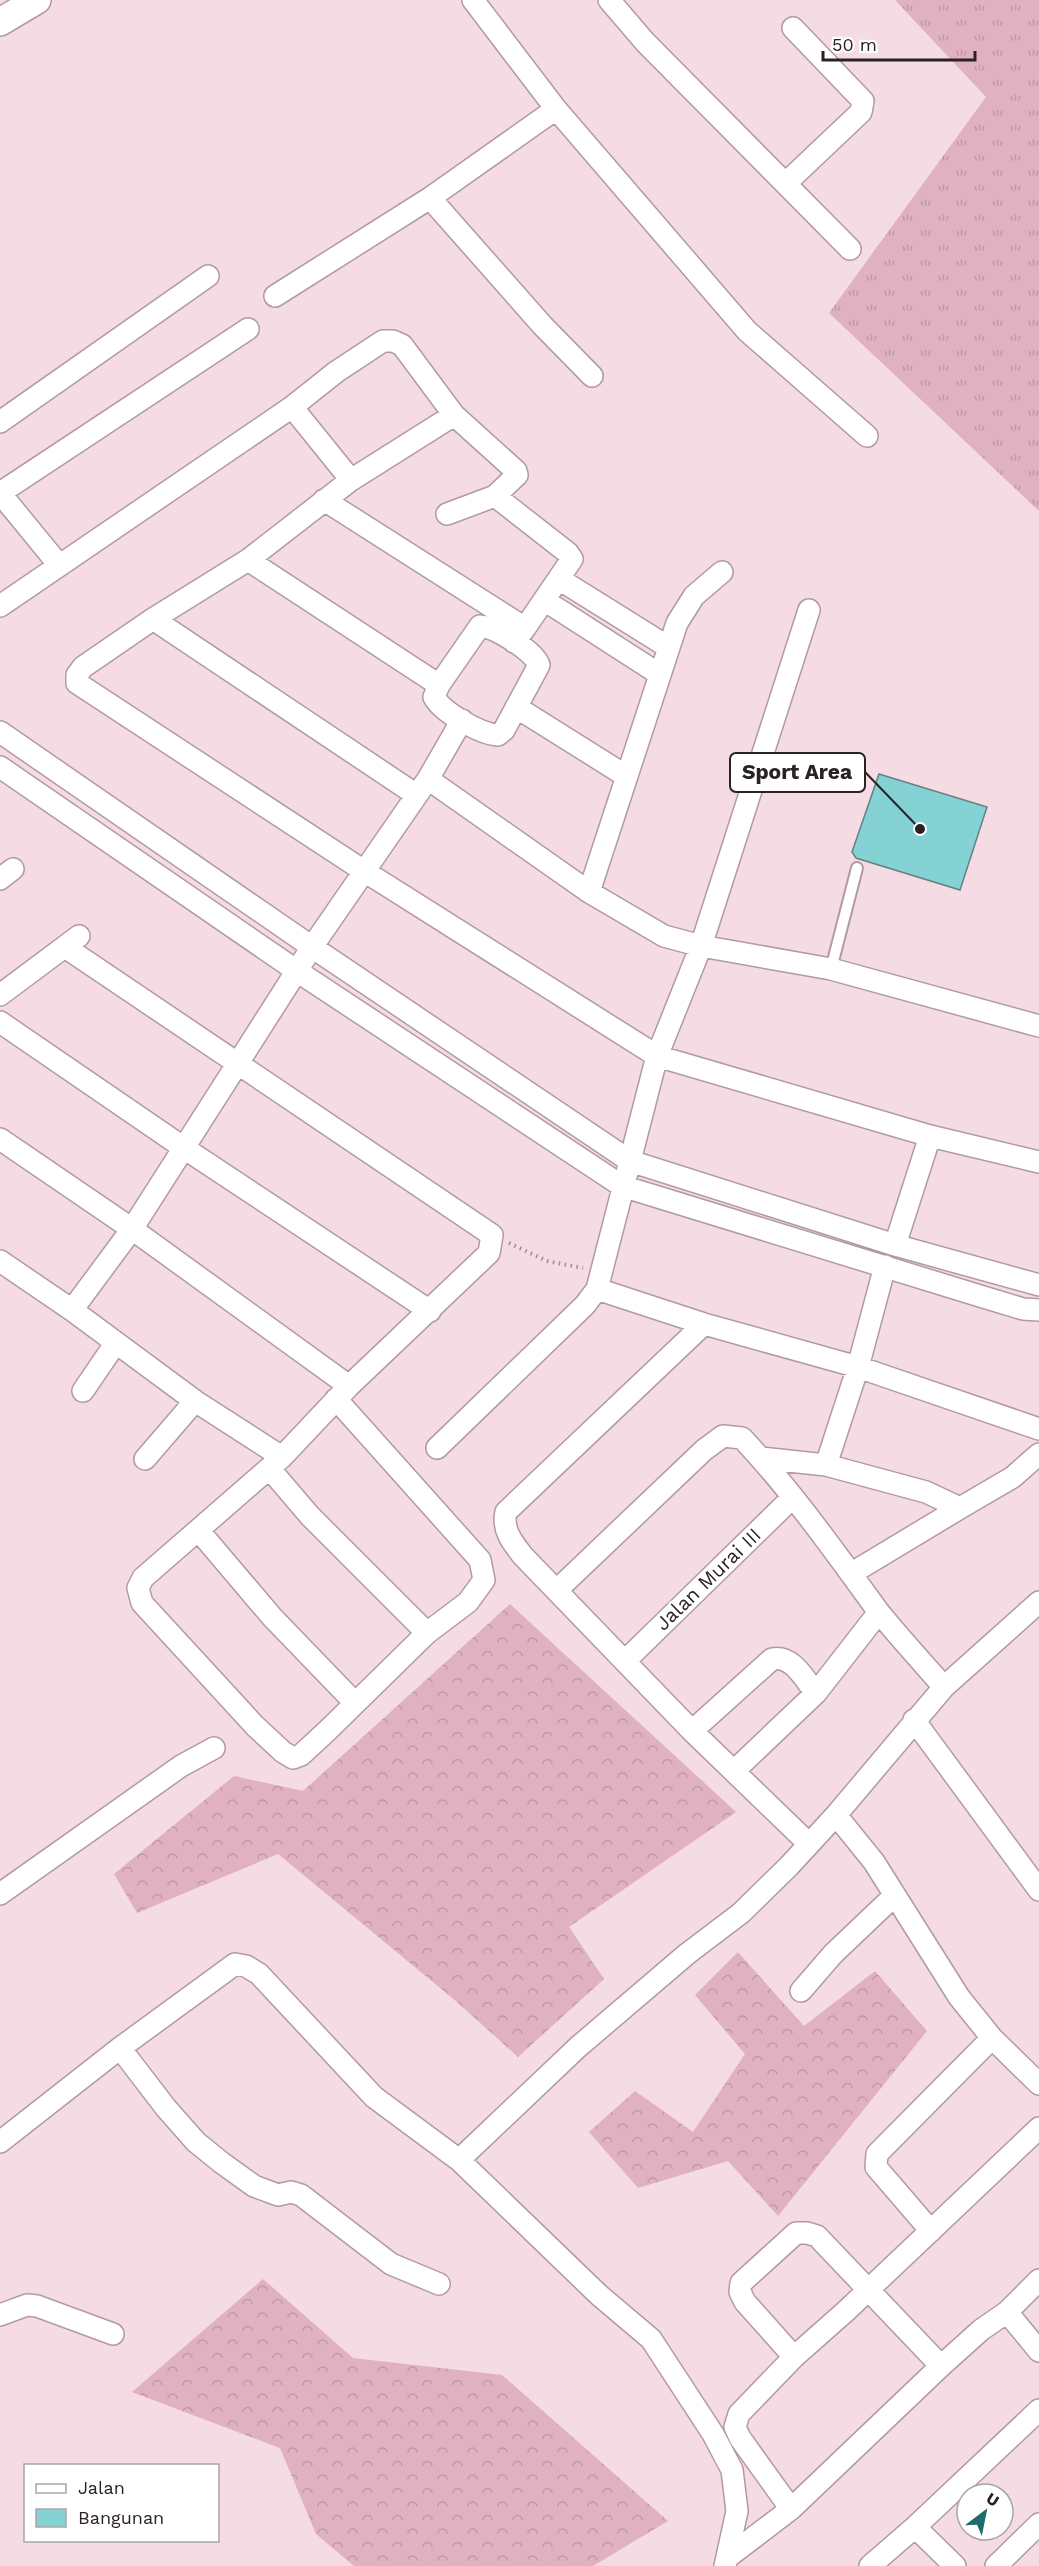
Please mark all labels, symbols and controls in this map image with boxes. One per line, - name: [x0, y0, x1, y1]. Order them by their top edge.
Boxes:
- scale bar: [823, 24, 974, 62]
- text: 50 m: [832, 34, 877, 55]
- callout: Sport Area: [730, 753, 865, 792]
- text: Sport Area: [742, 759, 853, 784]
- street label: Jalan Murai III: [650, 1523, 766, 1635]
- legend: [24, 2464, 219, 2542]
- text: Jalan: [78, 2477, 125, 2498]
- north arrow: [955, 2482, 1015, 2542]
- text: U: [983, 2489, 1003, 2511]
- text: Bangunan: [78, 2507, 164, 2528]

